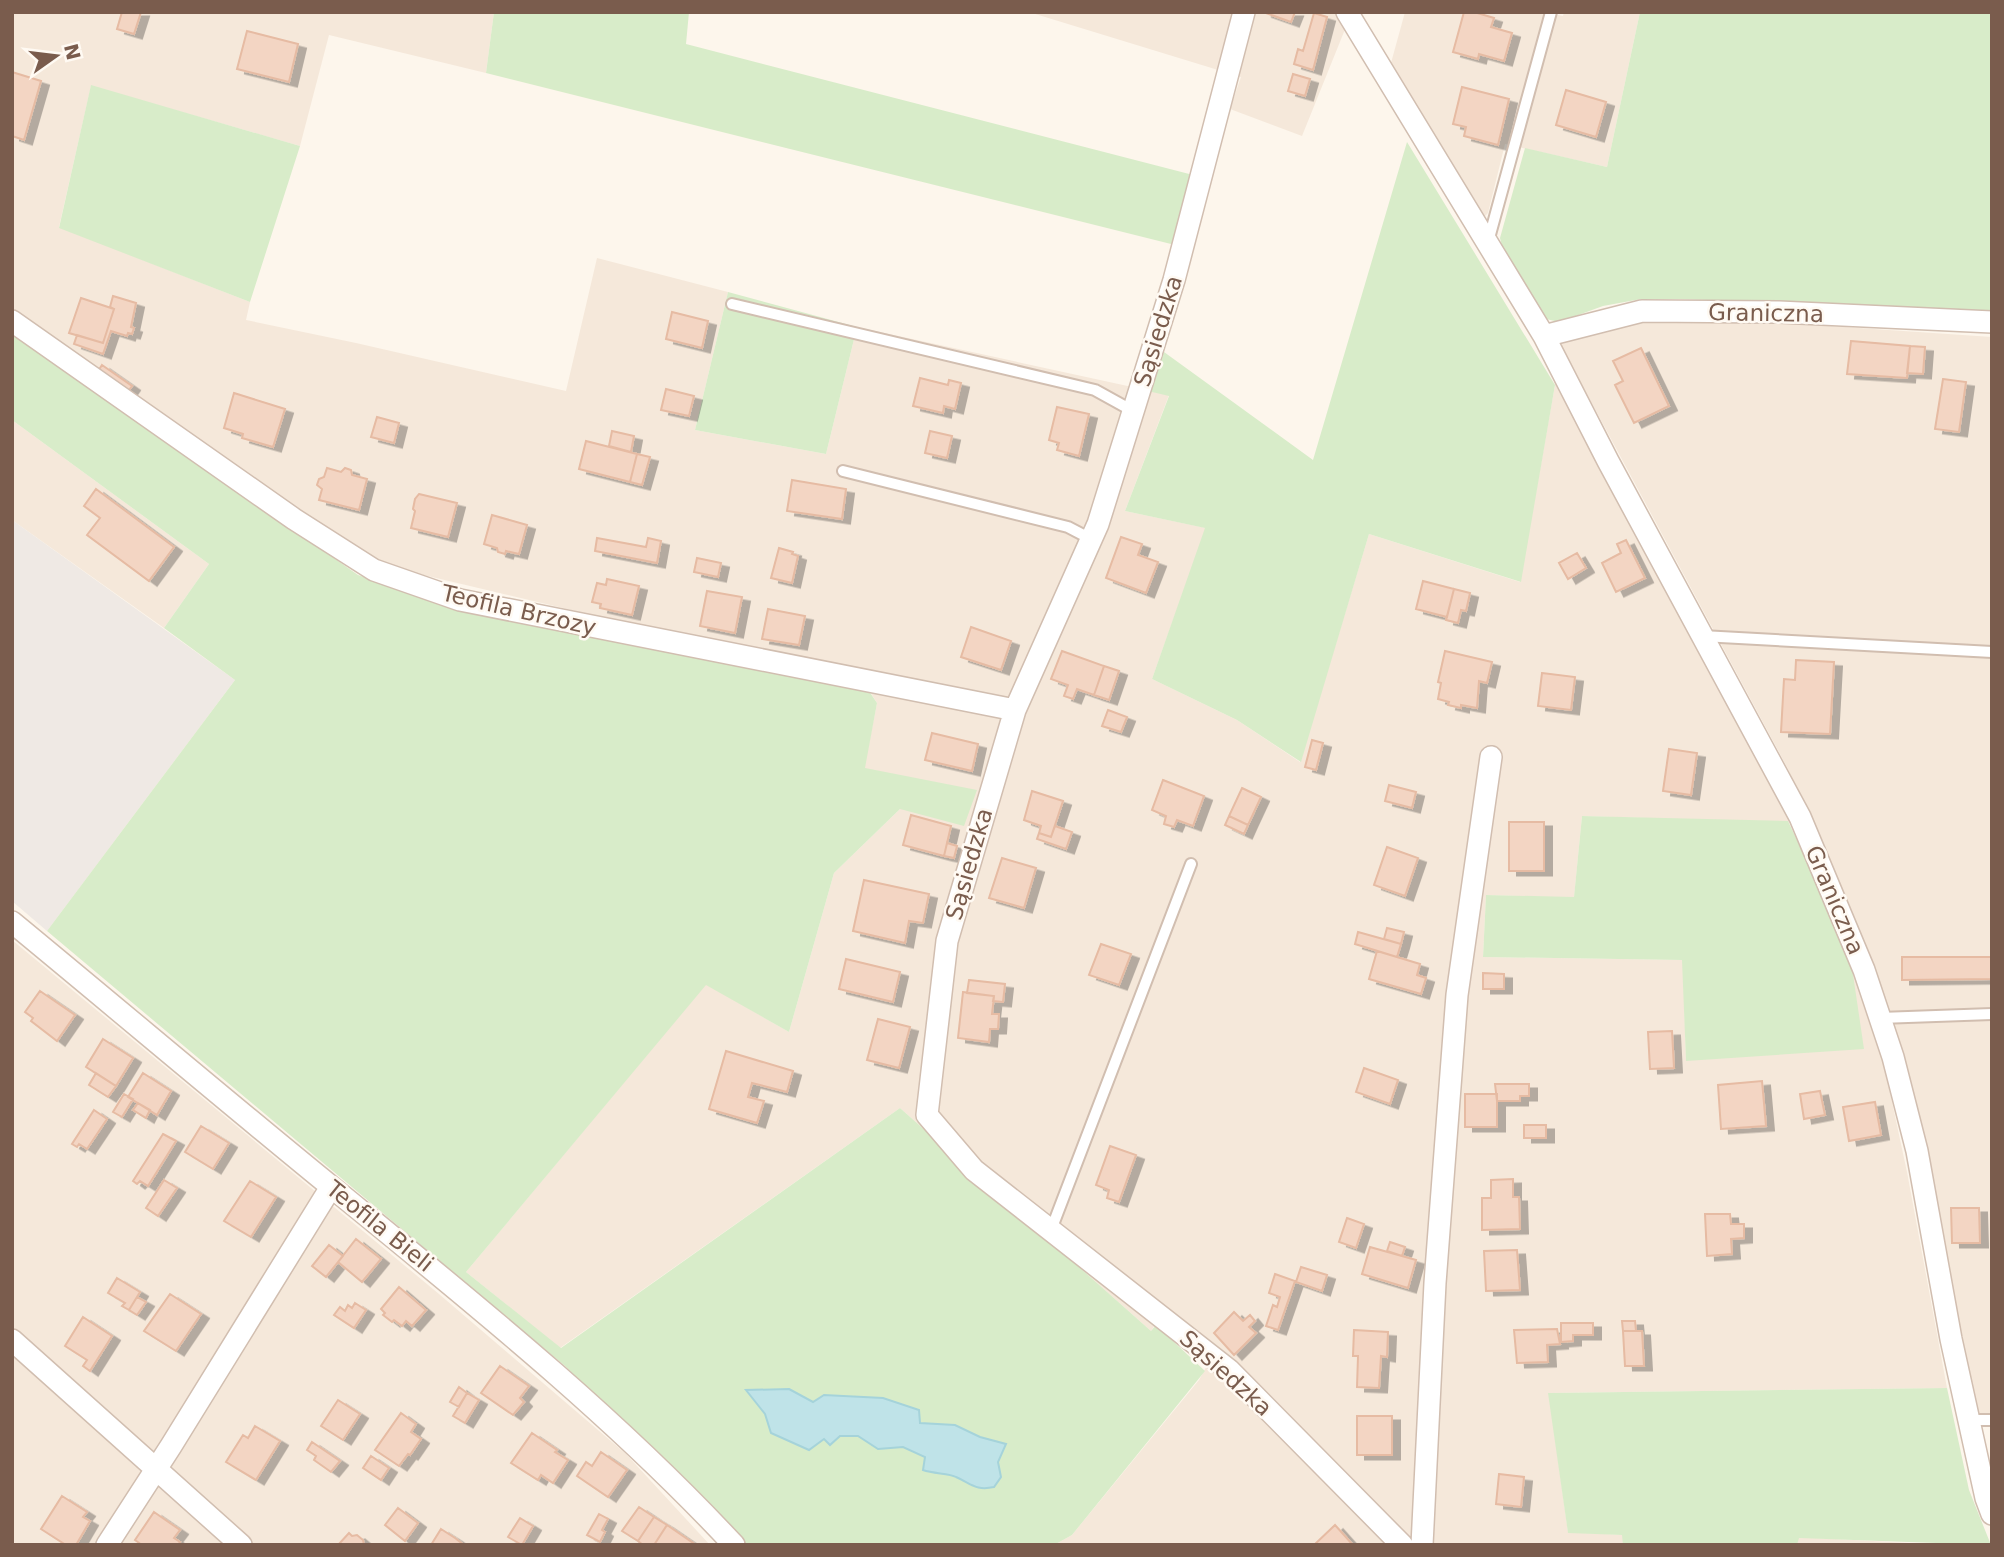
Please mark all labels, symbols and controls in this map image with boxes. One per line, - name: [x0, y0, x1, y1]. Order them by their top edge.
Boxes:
- north arrow: [21, 21, 91, 91]
- text: N: [60, 42, 85, 62]
- street label: Sąsiedzka: [1129, 272, 1187, 390]
- street label: Graniczna: [1708, 299, 1824, 327]
- street label: Teofila Brzozy: [438, 579, 599, 640]
- street label: Sąsiedzka: [941, 805, 997, 923]
- street label: Graniczna: [1800, 842, 1870, 958]
- street label: Teofila Bieli: [321, 1174, 439, 1277]
- street label: Sąsiedzka: [1175, 1325, 1277, 1421]

